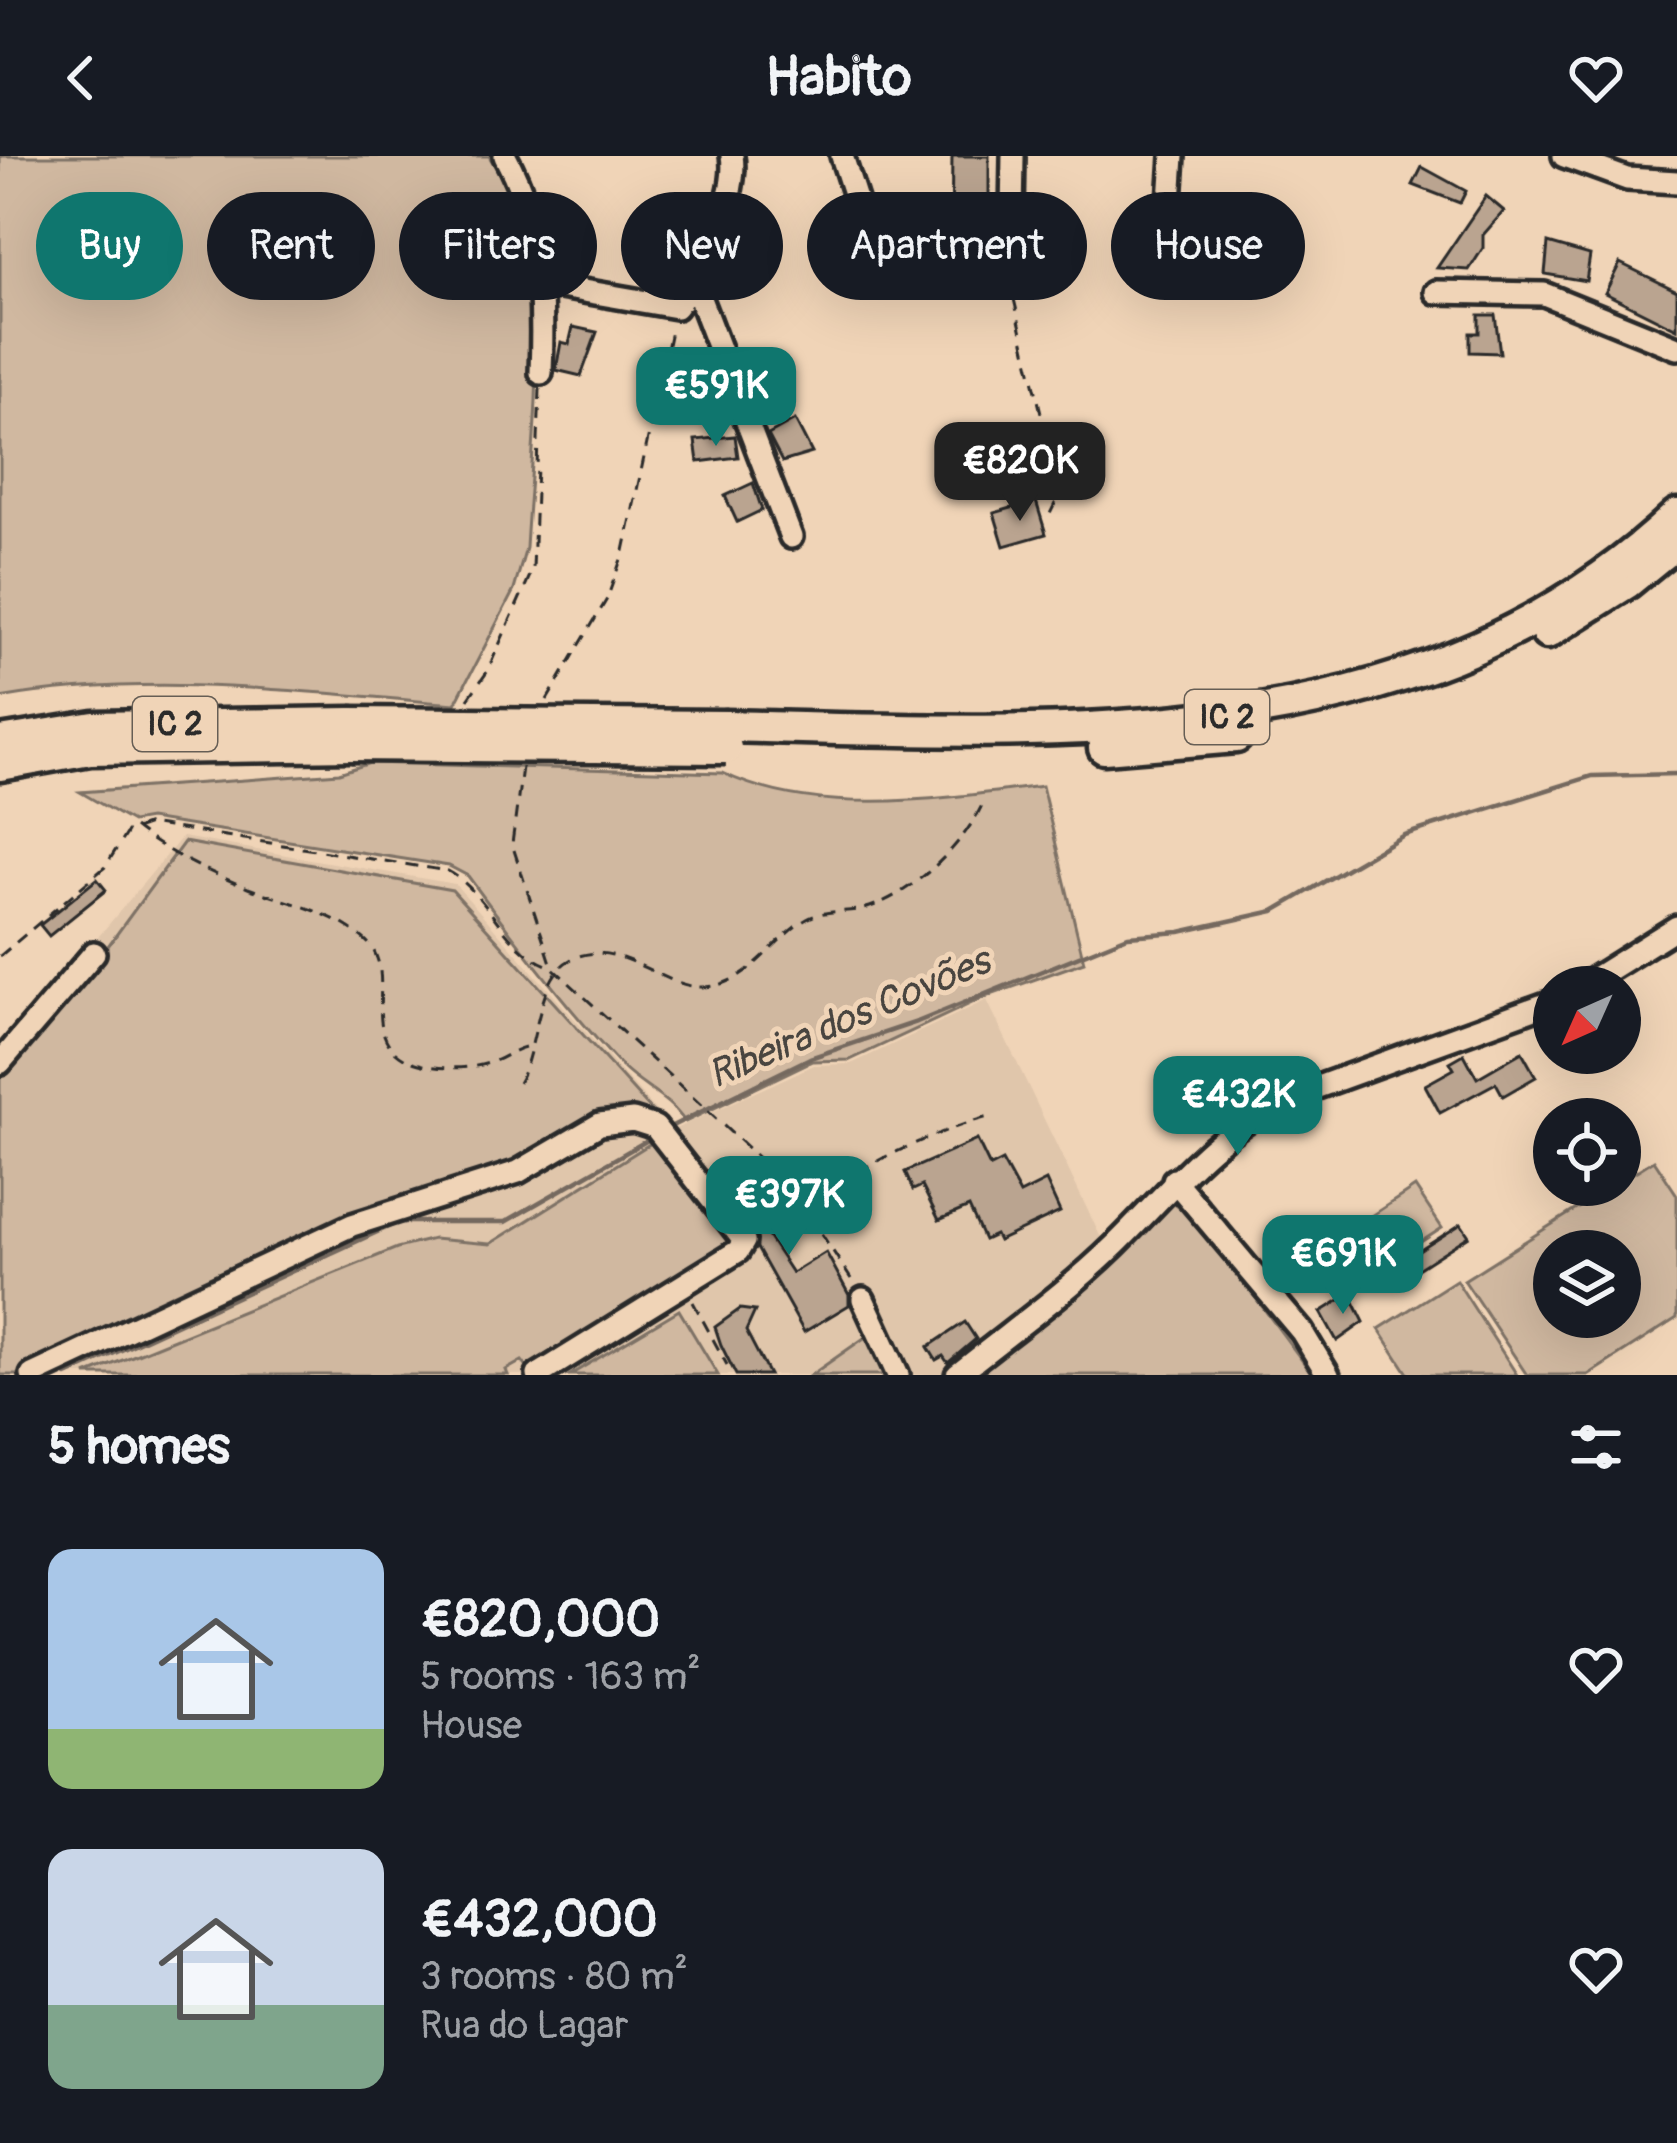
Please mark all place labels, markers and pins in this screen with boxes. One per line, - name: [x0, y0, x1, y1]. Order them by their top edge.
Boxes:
- pin: €591K: [632, 347, 800, 449]
- pin: €820K: [936, 422, 1104, 524]
- pin: €432K: [1154, 1056, 1322, 1158]
- pin: €397K: [705, 1156, 873, 1258]
- pin: €691K: [1259, 1215, 1427, 1317]

